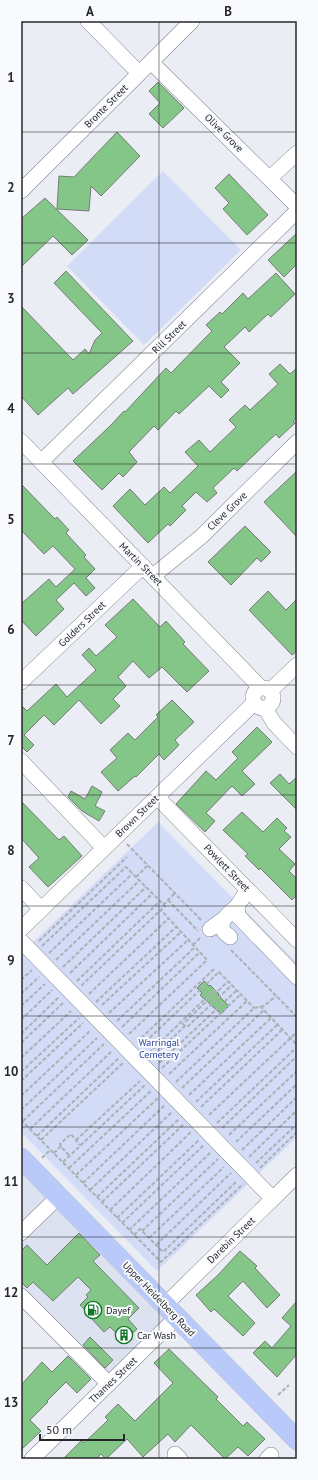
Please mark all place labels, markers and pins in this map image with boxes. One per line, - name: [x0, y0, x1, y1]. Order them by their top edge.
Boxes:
- fuel station icon: Dayef: [83, 1300, 103, 1320]
- place label: Dayef: [106, 1304, 131, 1317]
- building icon: Car Wash: [114, 1325, 134, 1345]
- place label: Car Wash: [137, 1329, 176, 1342]

